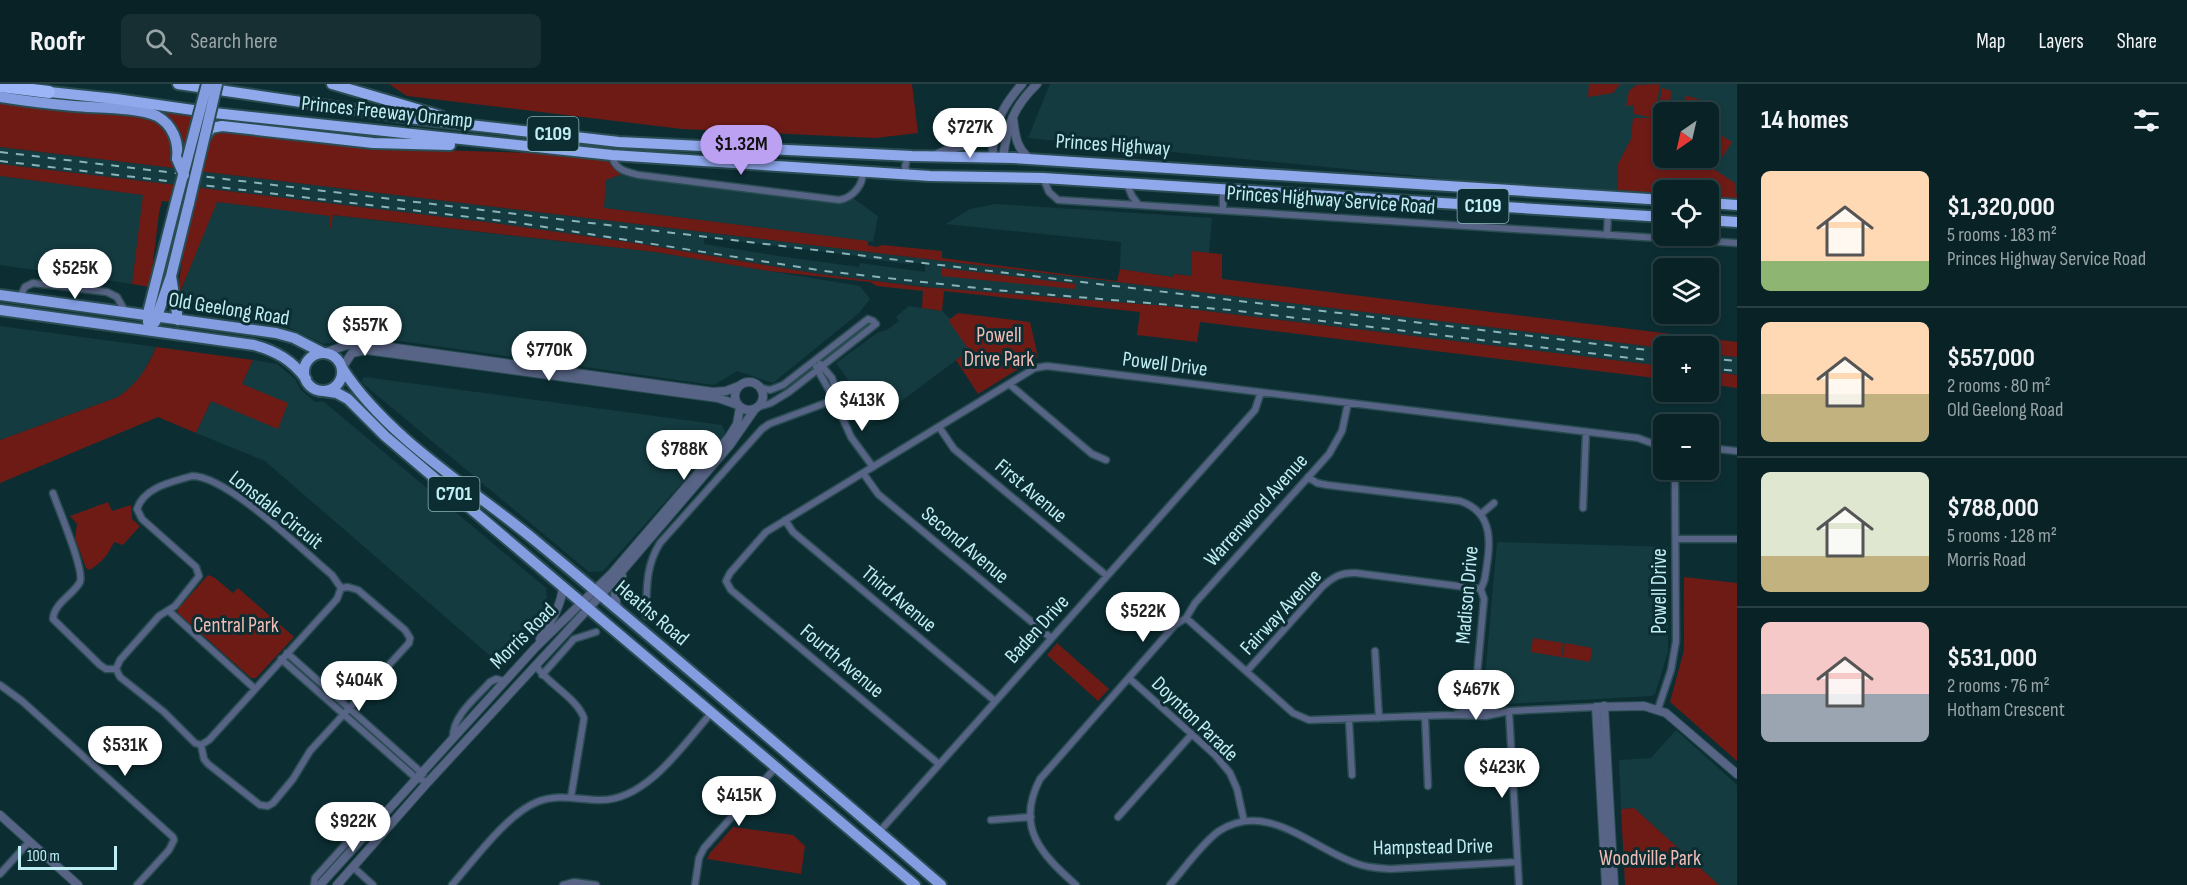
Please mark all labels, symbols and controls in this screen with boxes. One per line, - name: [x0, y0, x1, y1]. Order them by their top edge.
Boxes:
- search box: [121, 14, 541, 68]
- text: Roofr: [30, 25, 85, 58]
- icon: search: [142, 25, 175, 58]
- text: Search here: [190, 28, 278, 55]
- text: Map: [1976, 29, 2005, 54]
- text: Layers: [2038, 29, 2084, 54]
- text: Share: [2117, 29, 2157, 54]
- street label: Princes Freeway Onramp: [300, 91, 474, 133]
- north arrow: [1653, 102, 1719, 168]
- map controls: [1653, 102, 1719, 480]
- icon: filters: [2130, 104, 2163, 137]
- text: 14 homes: [1761, 105, 1849, 136]
- pin: $727K: [928, 108, 1012, 159]
- text: $727K: [947, 115, 993, 139]
- road number: C109: [528, 117, 578, 151]
- pin: $1.32M: [692, 125, 790, 176]
- street label: Princes Highway: [1055, 129, 1171, 161]
- text: $1.32M: [714, 132, 768, 156]
- street label: Princes Highway Service Road: [1226, 180, 1436, 220]
- button: locate: [1653, 180, 1719, 246]
- road number: C109: [1458, 189, 1508, 223]
- text: $1,320,000: [1947, 192, 2055, 223]
- icon: home: [1809, 195, 1881, 267]
- text: 5 rooms · 183 m²: [1947, 223, 2057, 247]
- text: Princes Highway Service Road: [1947, 247, 2146, 271]
- pin: $525K: [33, 249, 117, 300]
- text: $525K: [52, 256, 98, 280]
- button: layers: [1653, 258, 1719, 324]
- street label: Old Geelong Road: [167, 287, 291, 331]
- pin: $557K: [323, 306, 407, 357]
- text: $557K: [342, 313, 388, 337]
- park label: Powell Drive Park: [964, 323, 1034, 372]
- pin: $770K: [507, 331, 591, 382]
- button: +: [1653, 336, 1719, 402]
- text: $770K: [525, 338, 573, 362]
- text: $557,000: [1947, 343, 2035, 374]
- street label: Powell Drive: [1121, 346, 1209, 382]
- icon: home: [1809, 346, 1881, 418]
- text: 2 rooms · 80 m²: [1947, 374, 2051, 398]
- pin: $413K: [820, 381, 904, 432]
- text: $413K: [839, 388, 885, 412]
- text: Old Geelong Road: [1947, 398, 2063, 422]
- button: −: [1653, 414, 1719, 480]
- pin: $788K: [642, 430, 726, 481]
- text: $788K: [660, 437, 708, 461]
- street label: Warrenwood Avenue: [1199, 449, 1313, 571]
- street label: First Avenue: [990, 454, 1072, 528]
- street label: Lonsdale Circuit: [224, 465, 328, 555]
- road number: C701: [428, 477, 480, 511]
- text: $788,000: [1947, 493, 2039, 524]
- icon: home: [1809, 496, 1881, 568]
- street label: Second Avenue: [916, 501, 1014, 589]
- text: 5 rooms · 128 m²: [1947, 524, 2057, 548]
- street label: Madison Drive: [1450, 545, 1484, 645]
- street label: Powell Drive: [1647, 548, 1672, 634]
- text: Morris Road: [1947, 548, 2026, 572]
- street label: Third Avenue: [856, 560, 942, 638]
- street label: Fairway Avenue: [1235, 564, 1327, 660]
- street label: Heaths Road: [610, 575, 694, 651]
- street label: Baden Drive: [1000, 590, 1074, 668]
- pin: $522K: [1101, 592, 1185, 643]
- street label: Morris Road: [485, 598, 561, 674]
- text: $522K: [1120, 599, 1166, 623]
- park label: Central Park: [193, 613, 279, 638]
- street label: Fourth Avenue: [795, 619, 889, 703]
- text: $531,000: [1947, 643, 2037, 674]
- icon: home: [1809, 646, 1881, 718]
- pin: $404K: [317, 661, 401, 712]
- text: $404K: [335, 668, 383, 692]
- pin: $467K: [1434, 670, 1518, 721]
- street label: Doynton Parade: [1146, 671, 1244, 767]
- text: 2 rooms · 76 m²: [1947, 674, 2050, 698]
- text: $467K: [1452, 677, 1500, 701]
- text: Hotham Crescent: [1947, 698, 2065, 722]
- pin: $531K: [83, 726, 167, 777]
- text: $531K: [102, 733, 148, 757]
- pin: $423K: [1460, 748, 1544, 799]
- text: $423K: [1478, 755, 1526, 779]
- pin: $415K: [697, 776, 781, 827]
- text: $415K: [716, 783, 762, 807]
- pin: $922K: [311, 802, 395, 853]
- text: $922K: [329, 809, 377, 833]
- street label: Hampstead Drive: [1373, 833, 1493, 861]
- scale bar: [18, 843, 117, 870]
- park label: Woodville Park: [1599, 846, 1701, 871]
- text: 100 m: [27, 847, 60, 866]

